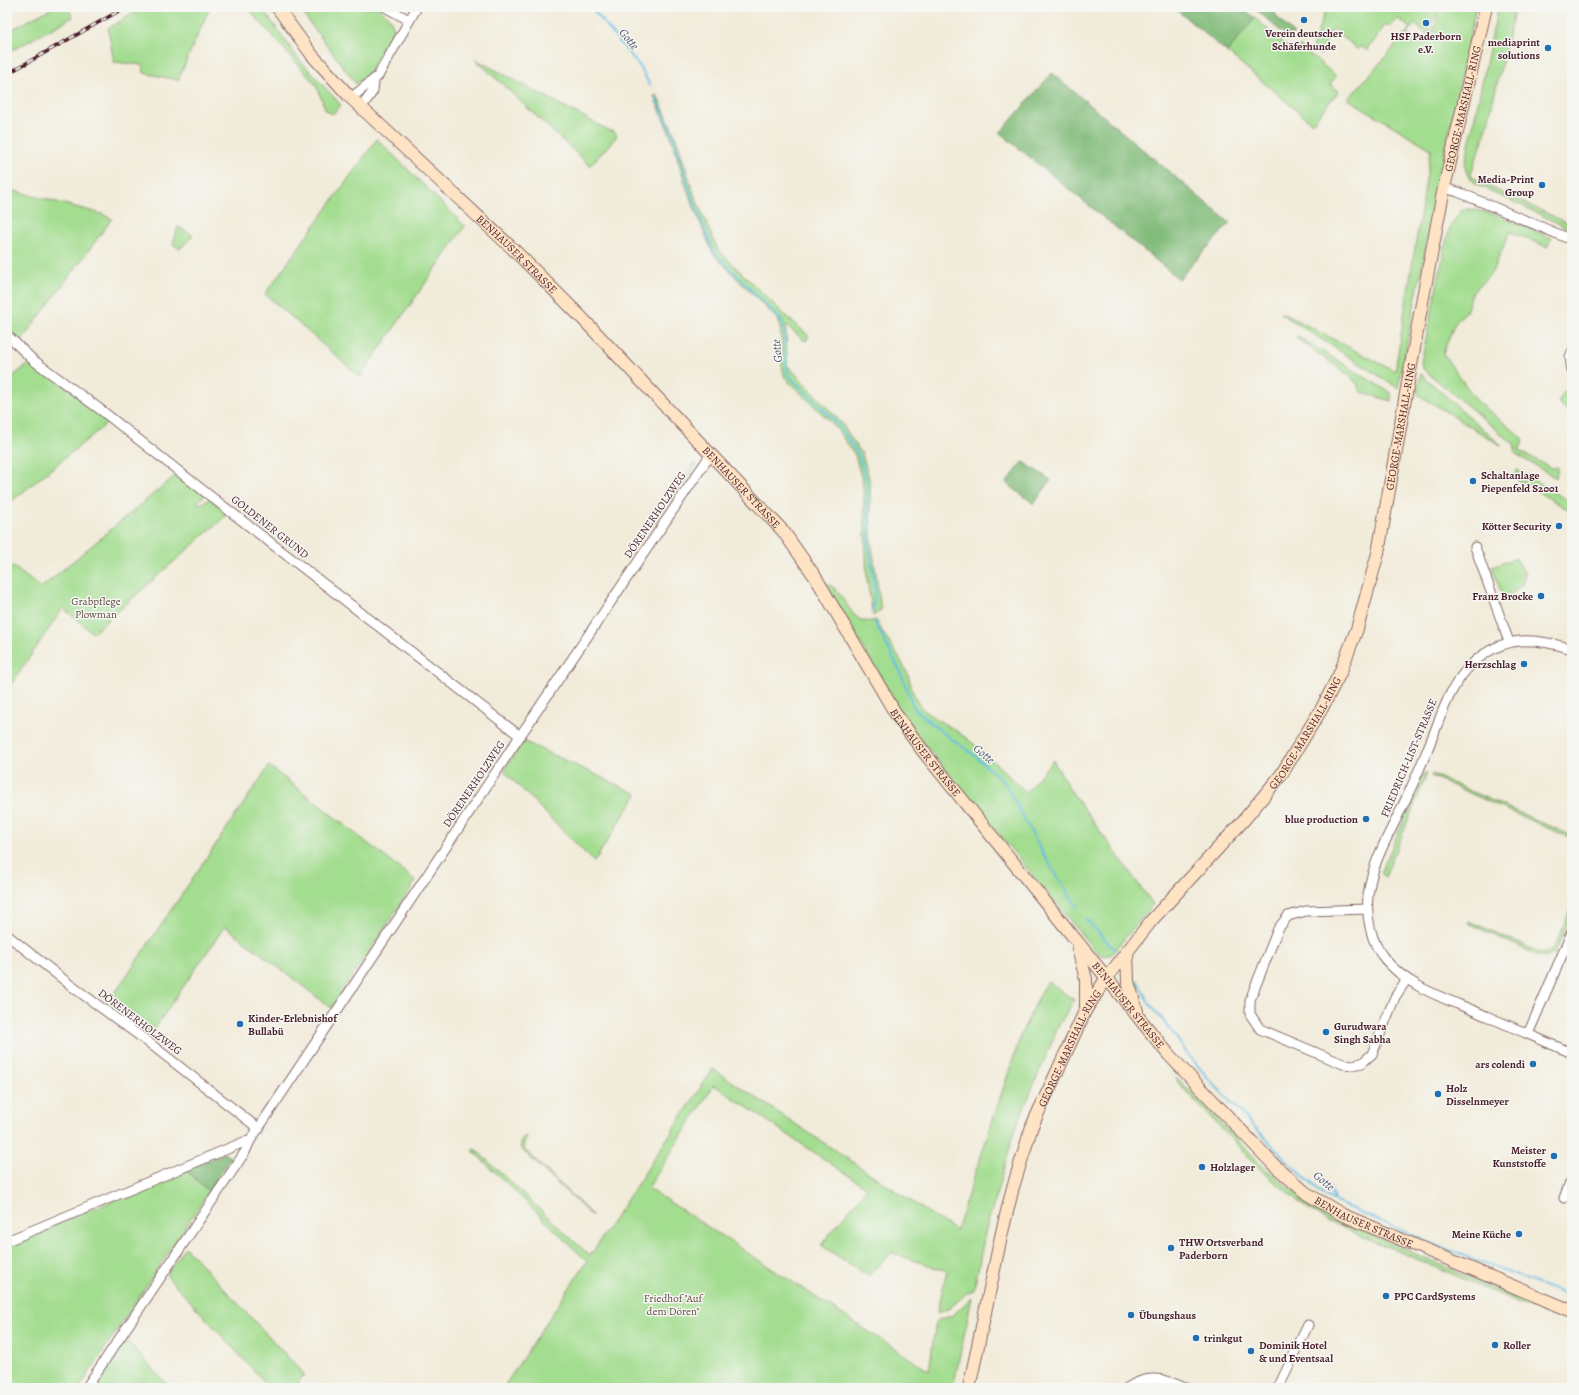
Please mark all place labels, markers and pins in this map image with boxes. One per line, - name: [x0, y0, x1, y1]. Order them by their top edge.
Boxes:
- marker: Verein deutscher Schäferhunde: [1299, 15, 1309, 25]
- marker: HSF Paderborn e.V.: [1421, 18, 1431, 28]
- place label: Verein deutscher Schäferhunde: [1264, 26, 1343, 54]
- place label: HSF Paderborn e.V.: [1391, 29, 1461, 57]
- place label: mediaprint solutions: [1488, 35, 1541, 63]
- marker: mediaprint solutions: [1543, 43, 1553, 53]
- place label: Media‑Print Group: [1478, 172, 1534, 200]
- marker: Media‑Print Group: [1537, 180, 1547, 190]
- place label: Schaltanlage Piepenfeld S2001: [1481, 468, 1558, 496]
- marker: Schaltanlage Piepenfeld S2001: [1468, 476, 1478, 486]
- place label: Kötter Security: [1482, 519, 1552, 534]
- marker: Kötter Security: [1554, 521, 1564, 531]
- place label: Franz Brocke: [1472, 589, 1533, 604]
- marker: Franz Brocke: [1536, 591, 1546, 601]
- place label: Herzschlag: [1464, 657, 1516, 672]
- marker: Herzschlag: [1519, 659, 1529, 669]
- place label: blue production: [1284, 812, 1358, 827]
- marker: blue production: [1361, 814, 1371, 824]
- place label: Kinder-Erlebnishof Bullabü: [248, 1011, 339, 1039]
- marker: Kinder-Erlebnishof Bullabü: [235, 1019, 245, 1029]
- place label: Gurudwara Singh Sabha: [1334, 1019, 1391, 1047]
- marker: Gurudwara Singh Sabha: [1321, 1027, 1331, 1037]
- place label: ars colendi: [1475, 1057, 1525, 1072]
- marker: ars colendi: [1528, 1059, 1538, 1069]
- place label: Holz Disselnmeyer: [1446, 1081, 1509, 1109]
- marker: Holz Disselnmeyer: [1433, 1089, 1443, 1099]
- place label: Meister Kunststoffe: [1493, 1143, 1546, 1171]
- marker: Meister Kunststoffe: [1549, 1151, 1559, 1161]
- place label: Holzlager: [1210, 1160, 1255, 1175]
- marker: Holzlager: [1197, 1162, 1207, 1172]
- place label: Meine Küche: [1452, 1227, 1511, 1242]
- marker: Meine Küche: [1514, 1229, 1524, 1239]
- place label: THW Ortsverband Paderborn: [1179, 1235, 1264, 1263]
- marker: THW Ortsverband Paderborn: [1166, 1243, 1176, 1253]
- place label: PPC CardSystems: [1394, 1289, 1476, 1304]
- marker: PPC CardSystems: [1381, 1291, 1391, 1301]
- place label: Übungshaus: [1139, 1308, 1196, 1323]
- marker: Übungshaus: [1126, 1310, 1136, 1320]
- place label: trinkgut: [1204, 1331, 1243, 1346]
- marker: trinkgut: [1191, 1333, 1201, 1343]
- place label: Dominik Hotel & und Eventsaal: [1259, 1338, 1333, 1366]
- place label: Roller: [1503, 1338, 1531, 1353]
- marker: Roller: [1490, 1340, 1500, 1350]
- marker: Dominik Hotel & und Eventsaal: [1246, 1346, 1256, 1356]

